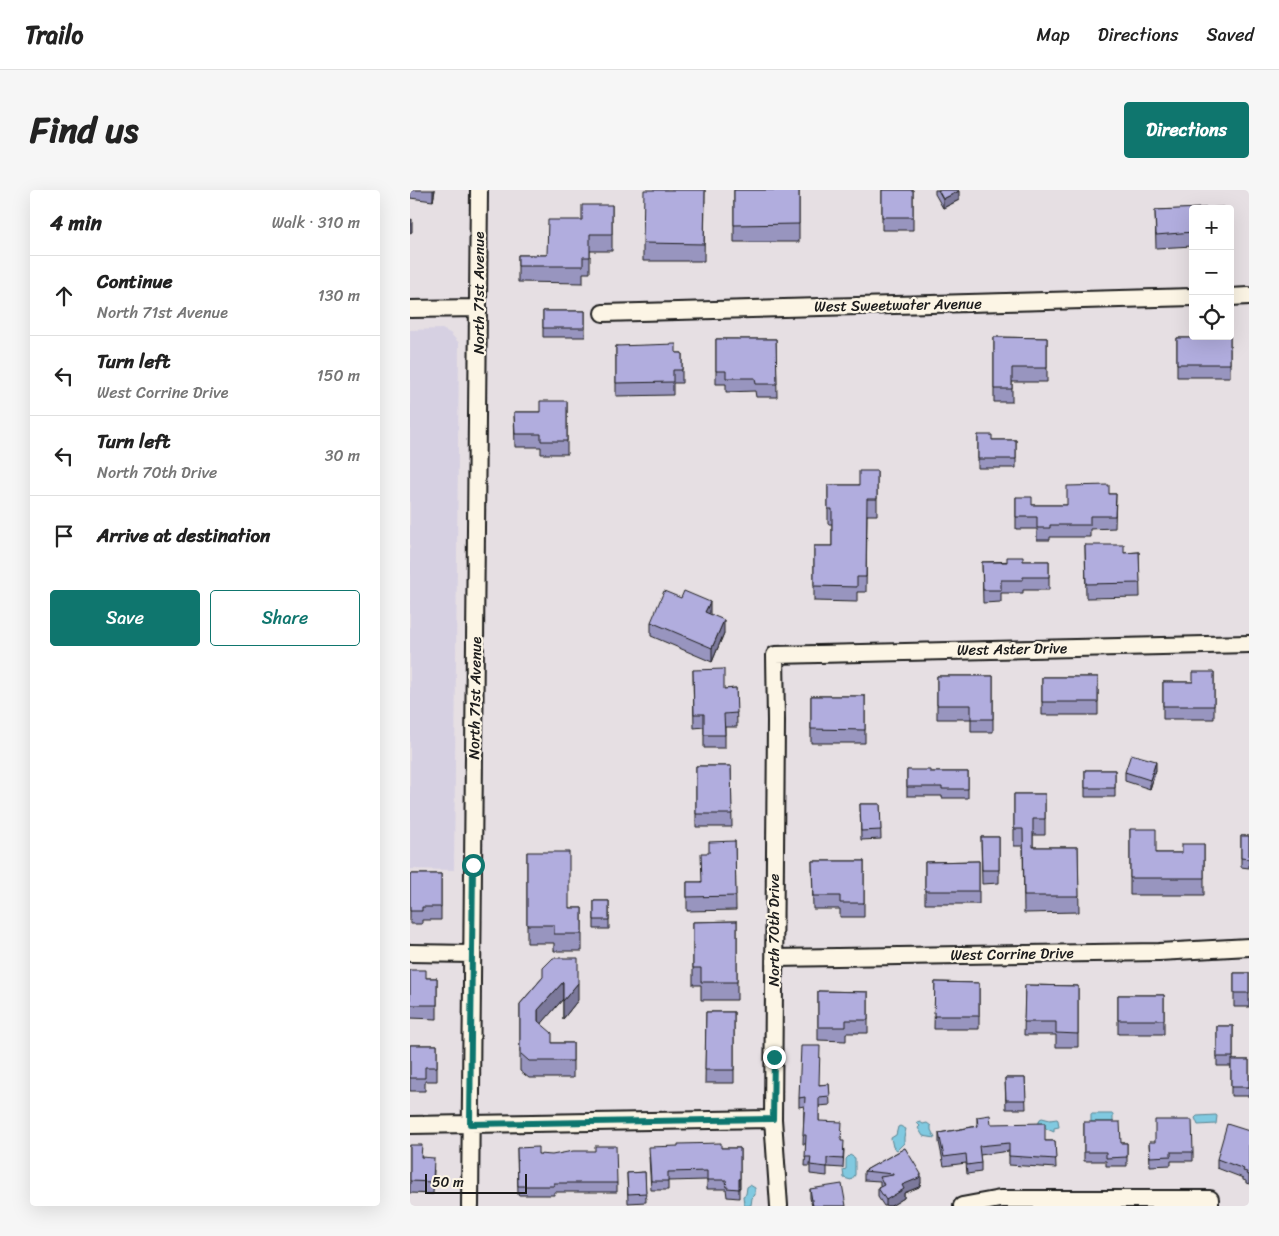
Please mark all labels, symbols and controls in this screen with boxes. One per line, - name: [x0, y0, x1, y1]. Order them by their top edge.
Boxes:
- text: Trailo: [25, 14, 83, 56]
- text: Map: [1037, 19, 1070, 51]
- text: Directions: [1098, 19, 1179, 51]
- text: Saved: [1207, 19, 1254, 51]
- text: Find us: [30, 99, 138, 161]
- button: Directions: [1124, 102, 1249, 158]
- text: 4 min: [50, 204, 102, 242]
- map controls: [1189, 205, 1234, 340]
- button: +: [1189, 205, 1234, 250]
- text: Walk · 310 m: [272, 208, 360, 237]
- street label: North 71st Avenue: [466, 232, 492, 354]
- button: −: [1189, 250, 1234, 295]
- text: Continue: [97, 265, 173, 298]
- text: 130 m: [318, 281, 360, 310]
- icon: ahead: [50, 282, 78, 310]
- street label: West Sweetwater Avenue: [814, 291, 982, 319]
- button: locate: [1189, 295, 1234, 340]
- text: North 71st Avenue: [97, 298, 228, 327]
- text: Turn left: [97, 345, 170, 378]
- text: 150 m: [317, 361, 360, 390]
- icon: left: [50, 362, 78, 390]
- text: West Corrine Drive: [97, 378, 228, 407]
- text: Turn left: [97, 425, 170, 458]
- text: 30 m: [325, 441, 360, 470]
- icon: left: [50, 442, 78, 470]
- text: North 70th Drive: [97, 458, 217, 487]
- text: Arrive at destination: [97, 519, 270, 552]
- icon: arrive: [50, 522, 78, 550]
- button: Save: [50, 590, 200, 646]
- button: Share: [210, 590, 360, 646]
- street label: West Aster Drive: [957, 635, 1067, 663]
- street label: North 71st Avenue: [461, 636, 489, 760]
- route start: [462, 854, 485, 877]
- street label: North 70th Drive: [761, 873, 787, 986]
- street label: West Corrine Drive: [950, 940, 1074, 968]
- route end: [763, 1046, 786, 1069]
- text: 50 m: [432, 1170, 464, 1195]
- scale bar: [425, 1171, 528, 1194]

